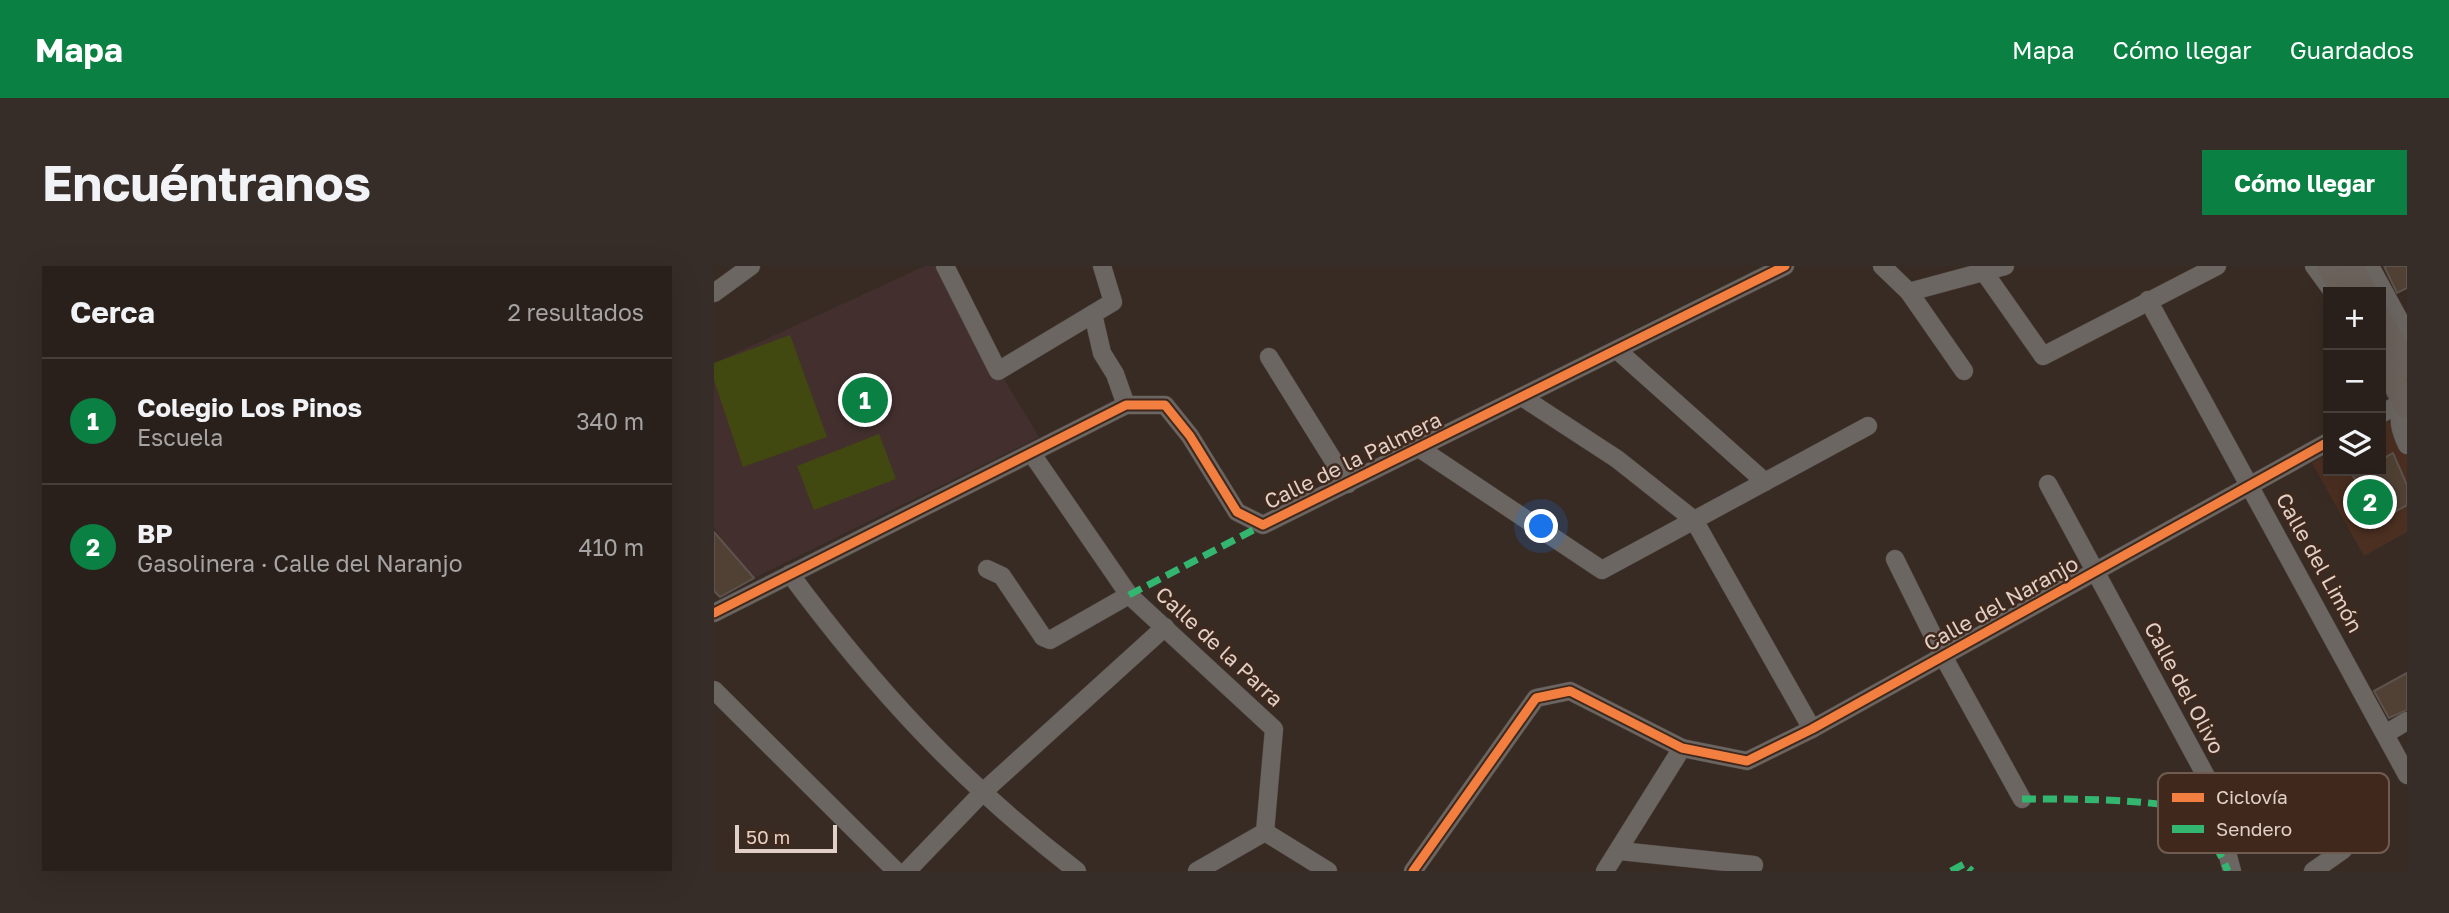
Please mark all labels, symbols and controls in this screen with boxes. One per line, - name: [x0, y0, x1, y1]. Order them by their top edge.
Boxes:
- text: Mapa: [35, 30, 123, 69]
- text: Mapa: [2012, 35, 2075, 64]
- text: Cómo llegar: [2113, 35, 2252, 64]
- text: Guardados: [2290, 35, 2414, 64]
- button: Cómo llegar: [2202, 150, 2407, 215]
- text: Encuéntranos: [42, 153, 371, 212]
- map controls: [2323, 287, 2386, 476]
- button: +: [2323, 287, 2386, 350]
- text: Cerca: [70, 294, 155, 330]
- text: 2 resultados: [507, 298, 644, 326]
- button: −: [2323, 350, 2386, 413]
- pin: 1: [842, 374, 888, 426]
- text: Colegio Los Pinos: [137, 392, 362, 423]
- street label: Calle de la Palmera: [1260, 406, 1445, 514]
- text: 1: [87, 407, 99, 435]
- text: 340 m: [576, 407, 644, 435]
- button: layers: [2323, 413, 2386, 476]
- text: Escuela: [137, 423, 223, 451]
- pin: 2: [2347, 476, 2393, 528]
- street label: Calle del Limón: [2271, 488, 2369, 637]
- your location: [1524, 509, 1558, 543]
- text: BP: [137, 518, 173, 549]
- text: 2: [86, 533, 100, 561]
- text: 410 m: [578, 533, 644, 561]
- text: Gasolinera · Calle del Naranjo: [137, 549, 462, 577]
- street label: Calle del Naranjo: [1919, 550, 2082, 656]
- street label: Calle de la Parra: [1151, 581, 1289, 712]
- street label: Calle del Olivo: [2139, 617, 2231, 758]
- legend: [2158, 773, 2389, 853]
- text: Ciclovía: [2216, 785, 2288, 808]
- text: Sendero: [2216, 817, 2292, 840]
- scale bar: [735, 822, 836, 854]
- text: 50 m: [746, 825, 790, 848]

